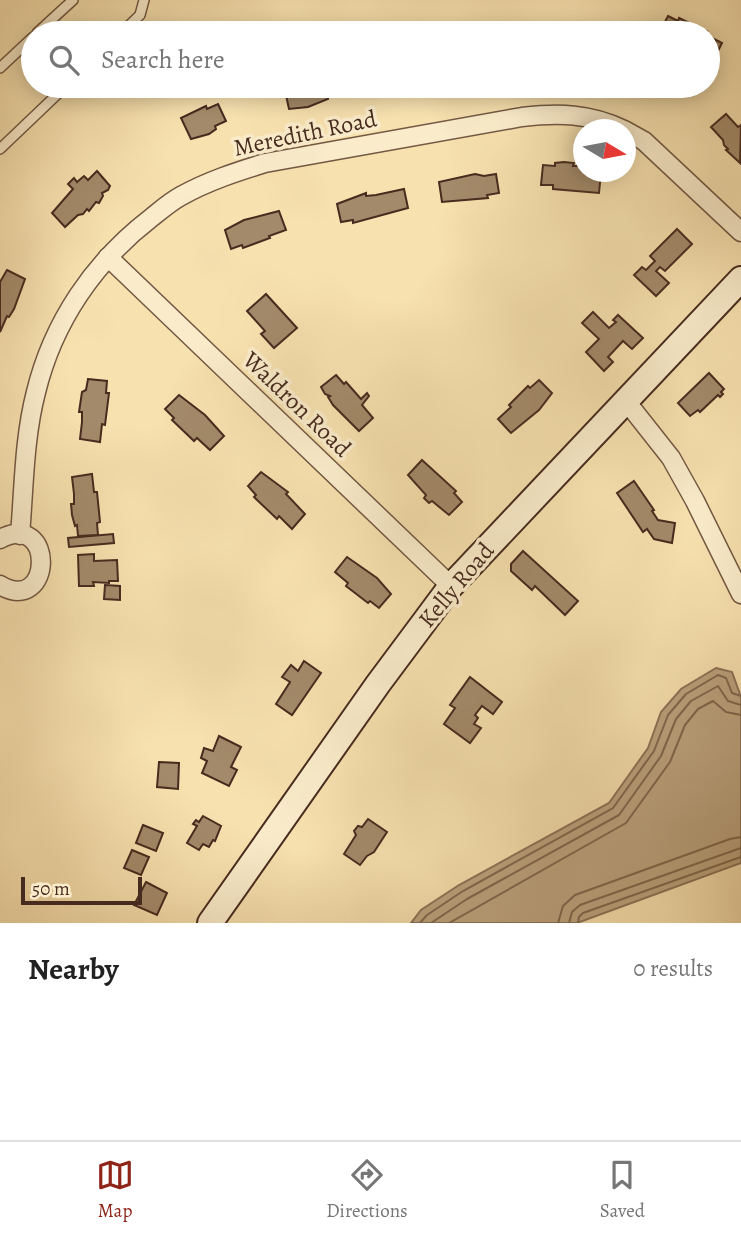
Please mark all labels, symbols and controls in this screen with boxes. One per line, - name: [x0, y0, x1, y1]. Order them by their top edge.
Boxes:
- search box: [21, 21, 720, 98]
- icon: search: [45, 41, 83, 79]
- text: Search here: [101, 42, 225, 77]
- street label: Meredith Road: [231, 102, 380, 164]
- north arrow: [573, 119, 636, 182]
- street label: Waldron Road: [235, 343, 358, 464]
- street label: Kelly Road: [411, 535, 501, 634]
- scale bar: [21, 874, 142, 906]
- text: 50 m: [32, 876, 70, 902]
- text: Nearby: [28, 949, 119, 989]
- text: 0 results: [633, 953, 713, 984]
- tab: Map: [96, 1156, 134, 1224]
- tab: Directions: [326, 1156, 408, 1224]
- tab: Saved: [600, 1156, 645, 1224]

